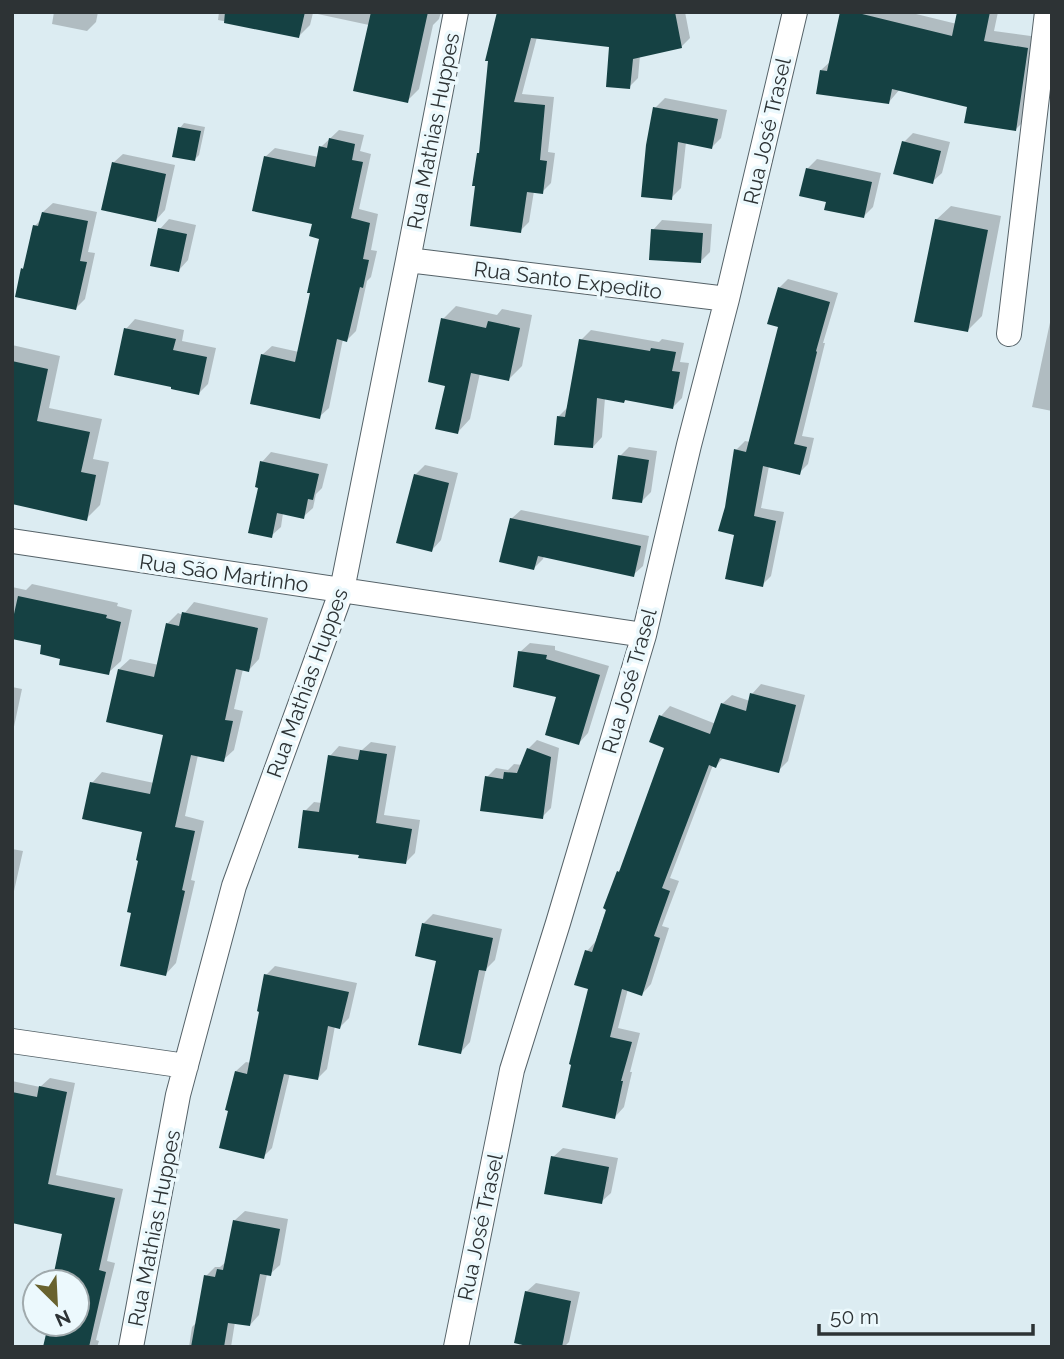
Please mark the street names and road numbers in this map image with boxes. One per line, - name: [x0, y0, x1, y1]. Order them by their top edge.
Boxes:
- street label: Rua Mathias Huppes: [402, 31, 464, 231]
- street label: Rua José Trasel: [738, 55, 796, 207]
- street label: Rua Santo Expedito: [472, 256, 664, 304]
- street label: Rua São Martinho: [138, 549, 310, 597]
- street label: Rua Mathias Huppes: [261, 585, 353, 781]
- street label: Rua José Trasel: [596, 605, 662, 756]
- street label: Rua Mathias Huppes: [123, 1128, 185, 1328]
- street label: Rua José Trasel: [452, 1151, 508, 1303]

